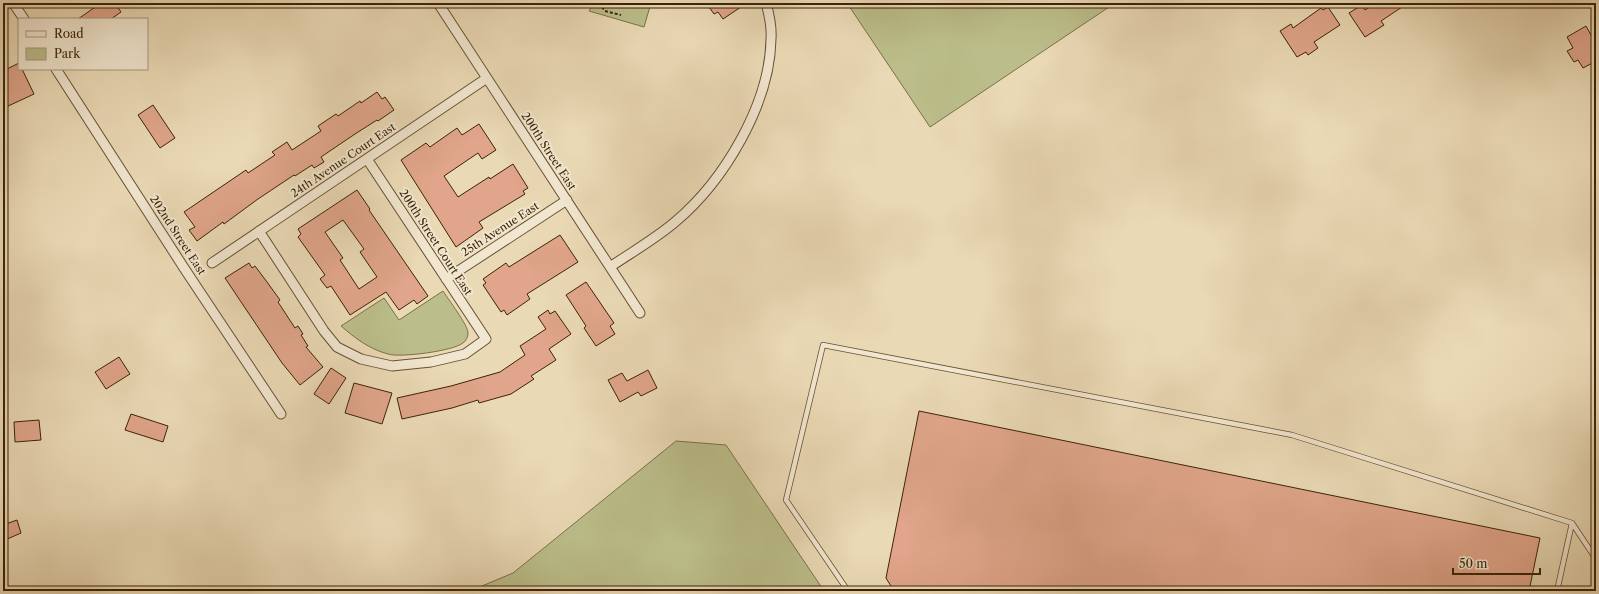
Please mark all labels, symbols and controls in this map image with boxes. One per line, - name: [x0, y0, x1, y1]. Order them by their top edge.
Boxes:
- legend: [18, 18, 148, 70]
- text: Road: [54, 26, 84, 41]
- text: Park: [54, 46, 81, 61]
- street label: 200th Street East: [519, 109, 579, 193]
- street label: 24th Avenue Court East: [288, 120, 398, 200]
- street label: 200th Street Court East: [396, 186, 476, 298]
- street label: 202nd Street East: [147, 193, 209, 278]
- street label: 25th Avenue East: [459, 199, 541, 259]
- scale bar: [1453, 550, 1540, 576]
- text: 50 m: [1459, 556, 1488, 571]

